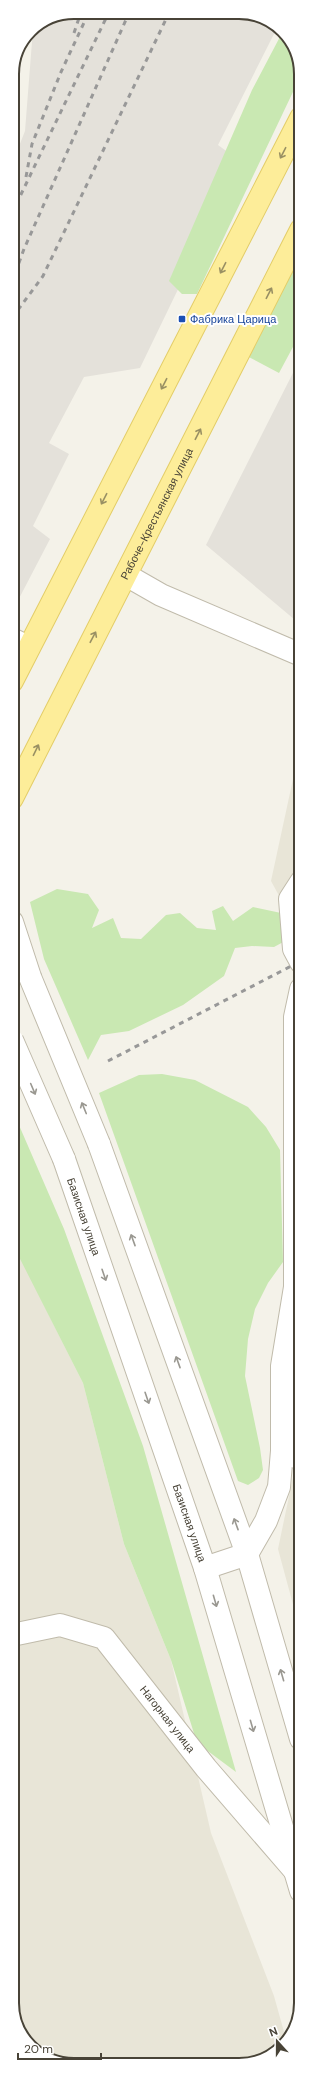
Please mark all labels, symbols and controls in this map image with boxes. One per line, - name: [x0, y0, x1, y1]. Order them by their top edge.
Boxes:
- one-way arrow: [279, 147, 286, 159]
- one-way arrow: [219, 262, 227, 274]
- one-way arrow: [266, 287, 273, 299]
- place label: Фабрика Царица: [190, 312, 277, 326]
- marker: Фабрика Царица: [177, 314, 187, 324]
- one-way arrow: [160, 378, 167, 390]
- one-way arrow: [194, 428, 202, 440]
- street label: Рабоче-Крестьянская улица: [117, 445, 196, 582]
- one-way arrow: [100, 493, 107, 505]
- one-way arrow: [90, 631, 98, 643]
- one-way arrow: [33, 745, 40, 757]
- one-way arrow: [30, 1082, 37, 1094]
- one-way arrow: [79, 1102, 87, 1114]
- street label: Базисная улица: [64, 1176, 104, 1258]
- one-way arrow: [129, 1234, 137, 1246]
- one-way arrow: [101, 1269, 108, 1282]
- one-way arrow: [173, 1356, 181, 1368]
- one-way arrow: [143, 1392, 151, 1404]
- street label: Базисная улица: [170, 1482, 210, 1565]
- one-way arrow: [232, 1518, 240, 1530]
- one-way arrow: [212, 1594, 219, 1607]
- one-way arrow: [278, 1668, 285, 1681]
- street label: Нагорная улица: [137, 1683, 199, 1756]
- one-way arrow: [249, 1719, 256, 1732]
- north arrow: [257, 2021, 297, 2061]
- text: N: [267, 2024, 280, 2040]
- scale bar: [18, 2035, 101, 2061]
- text: 20 m: [24, 2041, 53, 2057]

